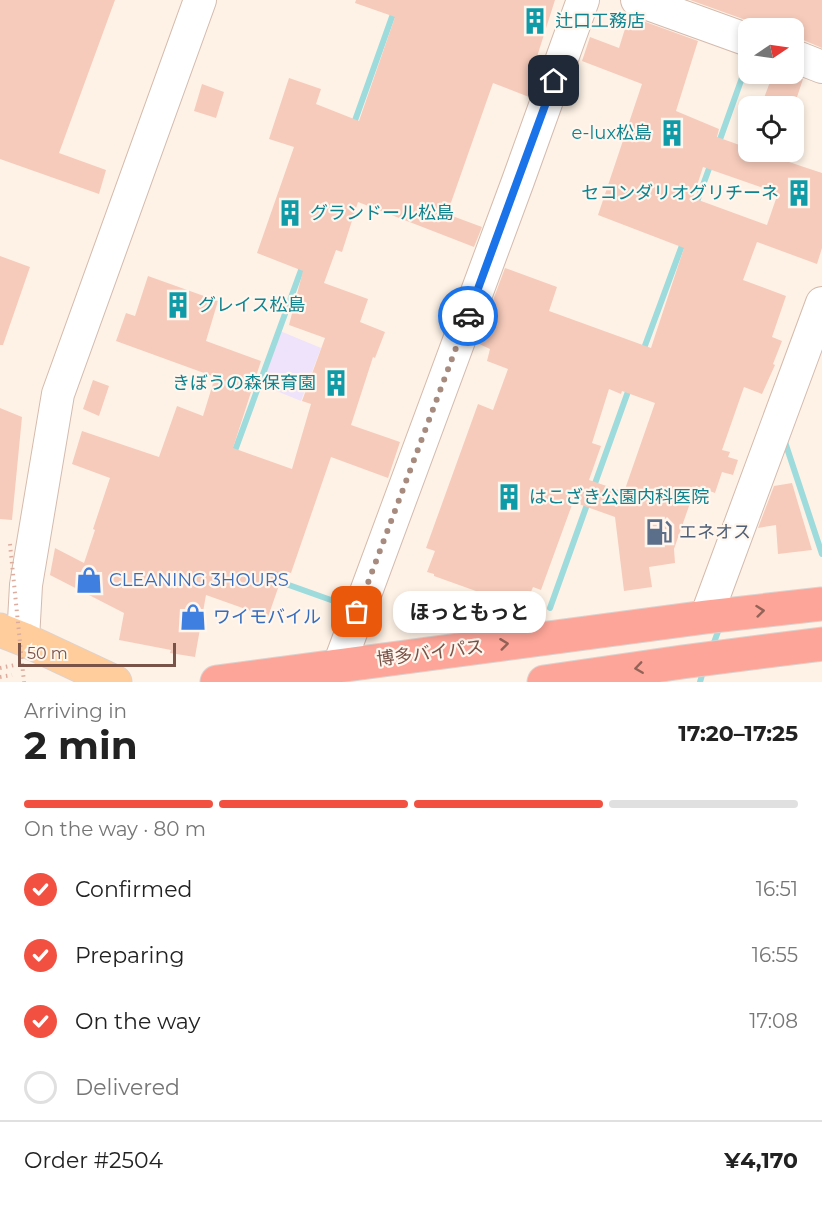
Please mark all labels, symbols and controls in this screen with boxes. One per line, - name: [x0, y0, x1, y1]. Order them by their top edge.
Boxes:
- building icon: 辻口工務店: [520, 6, 550, 36]
- place label: 辻口工務店: [555, 10, 645, 32]
- north arrow: [738, 18, 804, 84]
- map controls: [738, 18, 804, 162]
- pin: [528, 55, 579, 106]
- icon: home: [537, 64, 570, 97]
- button: locate: [738, 96, 804, 162]
- building icon: e-lux松島: [657, 118, 687, 148]
- place label: e-lux松島: [572, 122, 652, 144]
- building icon: セコンダリオグリチーネ: [784, 178, 814, 208]
- place label: セコンダリオグリチーネ: [581, 182, 779, 204]
- building icon: グランドール松島: [275, 198, 305, 228]
- place label: グランドール松島: [310, 202, 454, 224]
- courier: [438, 286, 498, 346]
- building icon: グレイス松島: [163, 290, 193, 320]
- place label: グレイス松島: [198, 294, 305, 316]
- icon: car: [452, 300, 485, 333]
- building icon: きぼうの森保育園: [321, 368, 351, 398]
- place label: きぼうの森保育園: [172, 372, 316, 394]
- building icon: はこざき公園内科医院: [494, 482, 524, 512]
- place label: はこざき公園内科医院: [529, 486, 709, 508]
- fuel station icon: エネオス: [644, 517, 674, 547]
- place label: エネオス: [679, 521, 751, 543]
- shop icon: CLEANING 3HOURS: [74, 565, 104, 595]
- place label: CLEANING 3HOURS: [109, 569, 289, 591]
- pin: [331, 586, 382, 637]
- callout: ほっともっと: [393, 591, 546, 633]
- icon: bag: [340, 595, 373, 628]
- text: ほっともっと: [410, 600, 530, 624]
- shop icon: ワイモバイル: [178, 602, 208, 632]
- place label: ワイモバイル: [213, 606, 321, 628]
- one-way arrow: [756, 606, 765, 618]
- street label: 博多バイパス: [375, 636, 485, 670]
- one-way arrow: [500, 638, 509, 650]
- scale bar: [18, 640, 176, 668]
- text: 50 m: [27, 644, 68, 663]
- one-way arrow: [634, 662, 644, 674]
- text: Arriving in: [24, 699, 127, 723]
- text: 17:20–17:25: [678, 720, 798, 747]
- text: 2 min: [24, 721, 138, 769]
- text: On the way · 80 m: [24, 817, 206, 841]
- icon: check: [24, 873, 57, 906]
- text: Confirmed: [75, 876, 192, 903]
- text: 16:51: [756, 877, 798, 901]
- icon: check: [24, 939, 57, 972]
- text: Preparing: [75, 942, 184, 969]
- text: 16:55: [752, 943, 798, 967]
- icon: check: [24, 1005, 57, 1038]
- text: On the way: [75, 1008, 200, 1035]
- text: 17:08: [749, 1009, 798, 1033]
- text: Delivered: [75, 1074, 180, 1101]
- text: Order #2504: [24, 1147, 163, 1174]
- text: ¥4,170: [724, 1147, 798, 1174]

